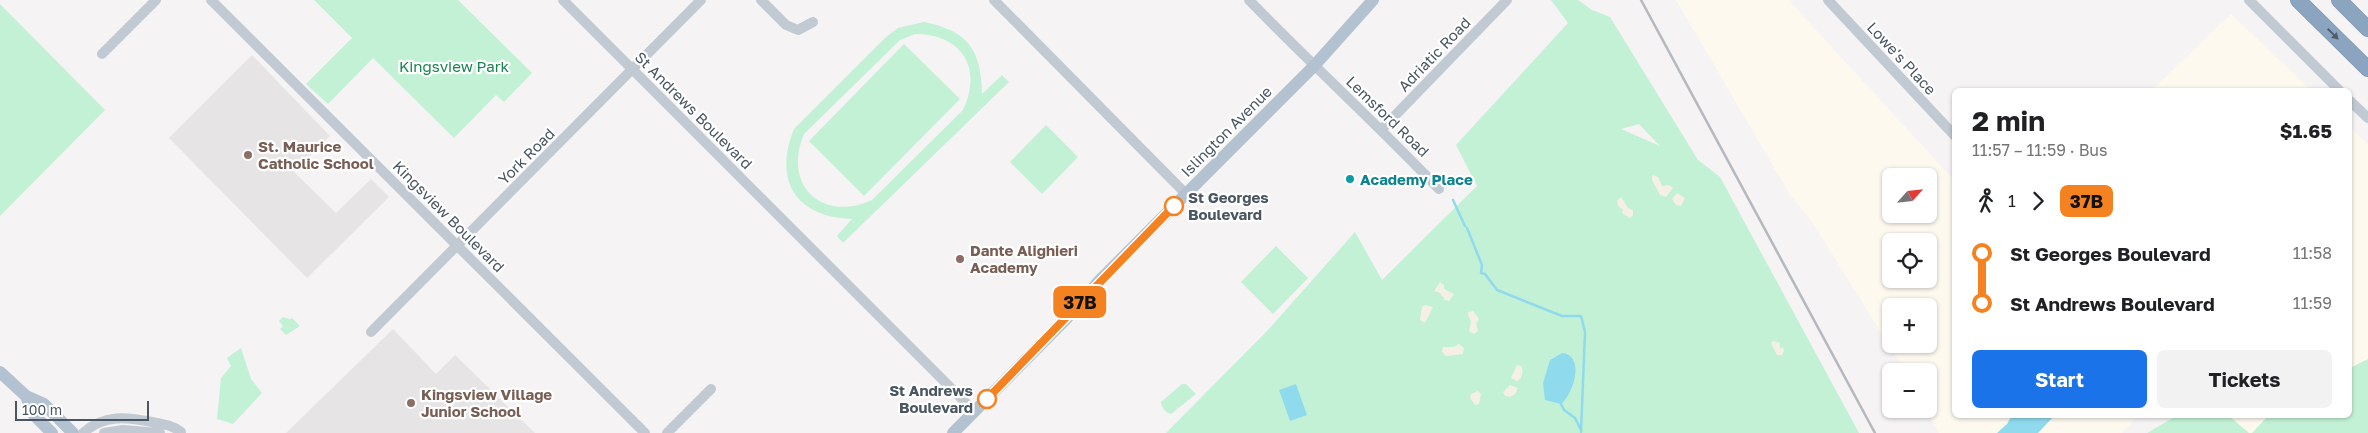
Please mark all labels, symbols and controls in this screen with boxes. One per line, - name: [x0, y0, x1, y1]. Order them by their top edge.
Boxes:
- street label: Adriatic Road: [1394, 13, 1474, 95]
- street label: Lowe's Place: [1864, 18, 1940, 98]
- one-way arrow: [2326, 28, 2338, 40]
- street label: St Andrews Boulevard: [632, 48, 756, 172]
- park label: Kingsview Park: [399, 57, 510, 75]
- street label: Lemsford Road: [1343, 72, 1433, 160]
- street label: Islington Avenue: [1177, 82, 1275, 180]
- text: 2 min: [1972, 104, 2045, 137]
- text: $1.65: [2280, 119, 2332, 142]
- street label: York Road: [494, 124, 558, 188]
- place label: St. Maurice Catholic School: [258, 137, 374, 172]
- text: 11:57 – 11:59 · Bus: [1972, 140, 2108, 160]
- marker: St. Maurice Catholic School: [242, 149, 254, 161]
- street label: Kingsview Boulevard: [390, 157, 508, 275]
- north arrow: [1882, 168, 1938, 222]
- map controls: [1882, 168, 1937, 418]
- place label: Academy Place: [1360, 170, 1473, 188]
- marker: Academy Place: [1344, 173, 1356, 185]
- icon: walk: [1972, 187, 2000, 215]
- icon: forward: [2024, 187, 2052, 215]
- place label: St Georges Boulevard: [1188, 188, 1269, 223]
- text: 37B: [2070, 190, 2103, 212]
- text: 1: [2008, 191, 2016, 211]
- marker: St Georges Boulevard: [1164, 196, 1184, 216]
- button: locate: [1882, 233, 1937, 288]
- place label: Dante Alighieri Academy: [970, 241, 1078, 276]
- text: St Georges Boulevard: [2010, 242, 2211, 265]
- text: 11:58: [2293, 243, 2332, 263]
- marker: Dante Alighieri Academy: [954, 253, 966, 265]
- line badge: 37B: [1051, 286, 1109, 318]
- text: 37B: [1063, 291, 1097, 313]
- text: St Andrews Boulevard: [2010, 292, 2215, 315]
- text: 11:59: [2293, 293, 2332, 313]
- button: +: [1882, 298, 1937, 353]
- button: Start: [1972, 350, 2147, 408]
- button: Tickets: [2157, 350, 2332, 408]
- button: −: [1882, 363, 1937, 418]
- place label: St Andrews Boulevard: [889, 381, 973, 416]
- place label: Kingsview Village Junior School: [421, 385, 552, 420]
- marker: St Andrews Boulevard: [977, 389, 997, 409]
- marker: Kingsview Village Junior School: [405, 397, 417, 409]
- scale bar: [15, 398, 149, 421]
- text: 100 m: [22, 401, 62, 418]

